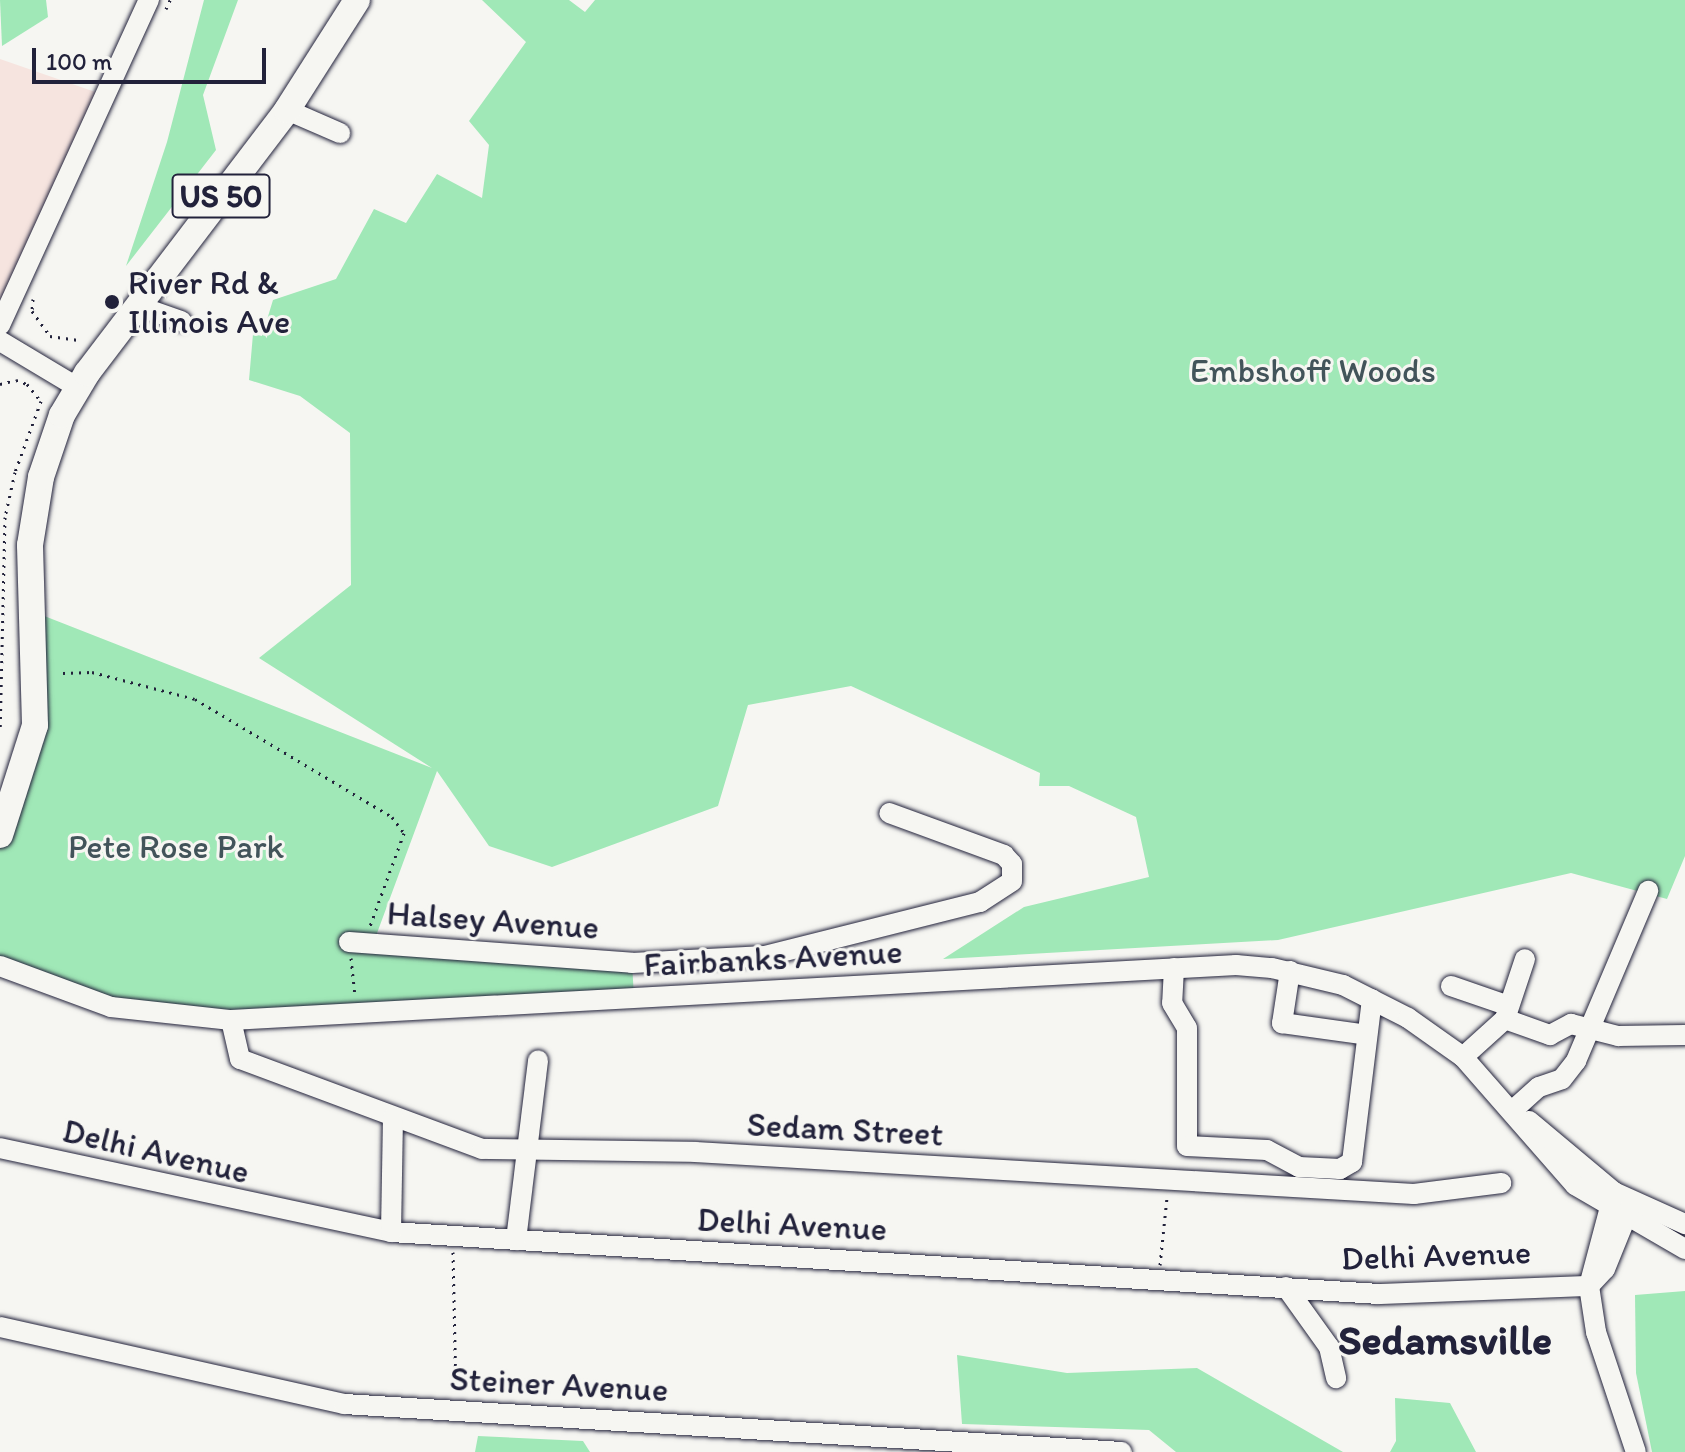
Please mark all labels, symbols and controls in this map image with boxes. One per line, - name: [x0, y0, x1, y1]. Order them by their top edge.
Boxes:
- scale bar: [36, 32, 270, 82]
- text: 100 m: [46, 47, 112, 76]
- road number: US 50: [171, 168, 271, 224]
- place label: River Rd & Illinois Ave: [128, 262, 290, 342]
- marker: River Rd & Illinois Ave: [103, 293, 121, 311]
- park label: Embshoff Woods: [1191, 351, 1435, 391]
- park label: Pete Rose Park: [69, 827, 283, 867]
- street label: Halsey Avenue: [386, 892, 600, 948]
- street label: Fairbanks Avenue: [643, 931, 903, 985]
- street label: Sedam Street: [746, 1104, 944, 1154]
- street label: Delhi Avenue: [60, 1110, 252, 1192]
- street label: Delhi Avenue: [697, 1199, 887, 1249]
- street label: Delhi Avenue: [1341, 1231, 1531, 1279]
- district label: Sedamsville: [1338, 1315, 1552, 1365]
- street label: Steiner Avenue: [449, 1358, 669, 1410]

